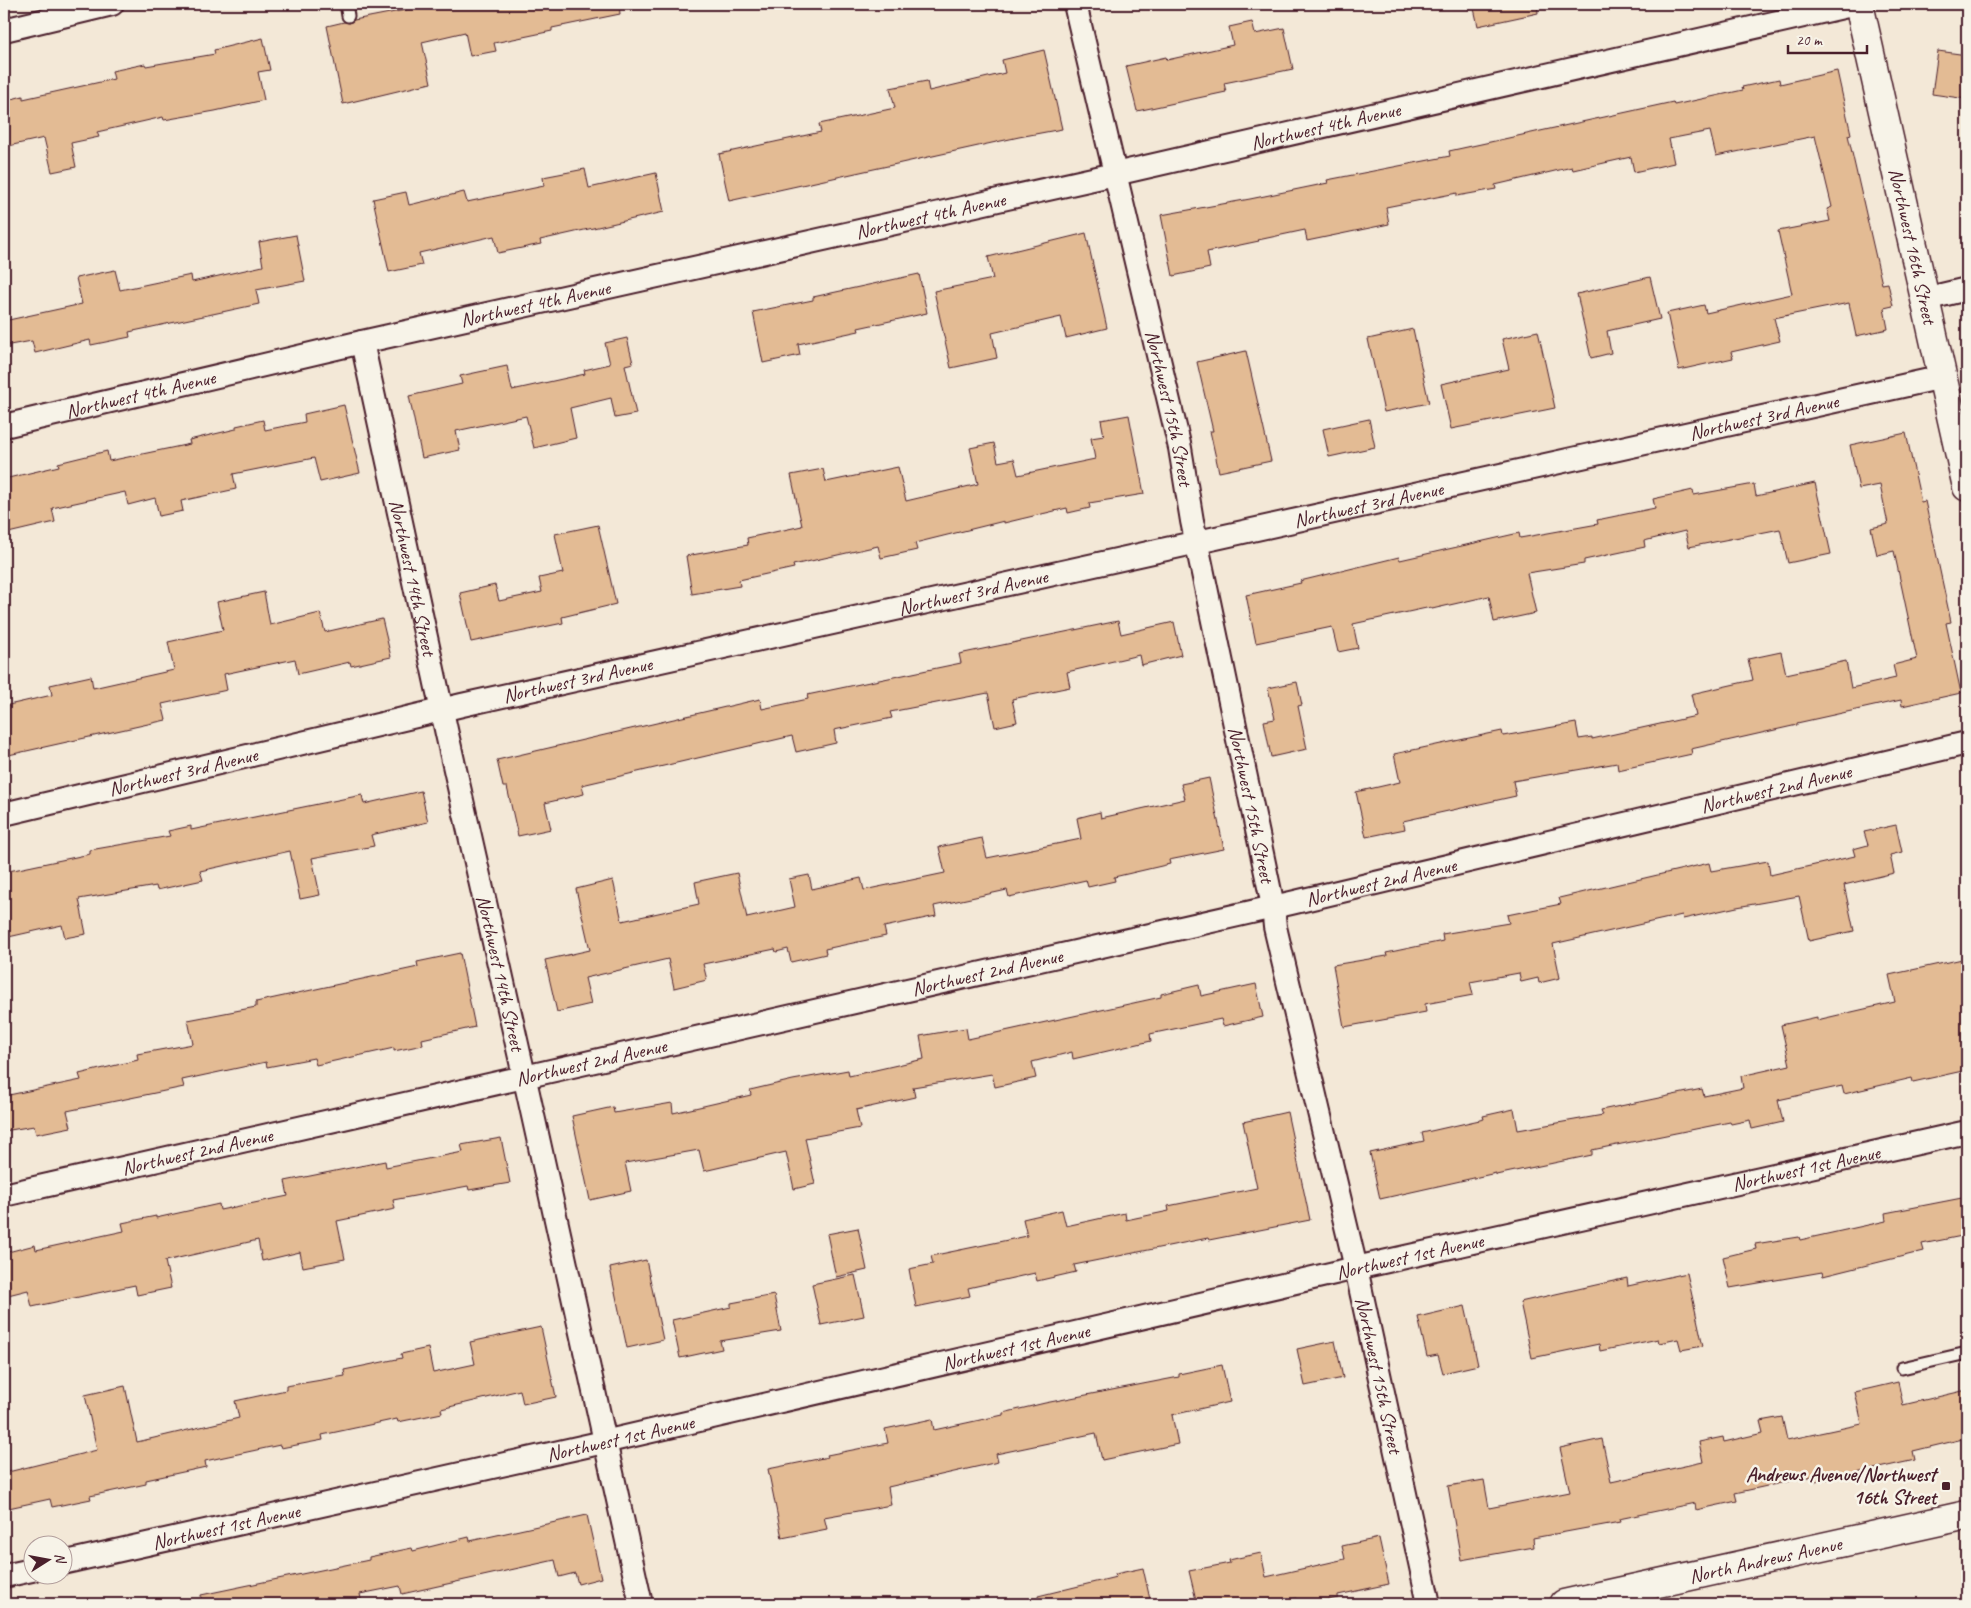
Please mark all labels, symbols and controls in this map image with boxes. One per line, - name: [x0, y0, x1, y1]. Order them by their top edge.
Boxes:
- scale bar: [1788, 22, 1867, 54]
- text: 20 m: [1796, 31, 1823, 50]
- street label: Northwest 4th Avenue: [1248, 96, 1404, 155]
- street label: Northwest 16th Street: [1884, 166, 1943, 329]
- street label: Northwest 4th Avenue: [853, 186, 1009, 244]
- street label: Northwest 4th Avenue: [458, 274, 614, 332]
- street label: Northwest 15th Street: [1140, 328, 1199, 490]
- street label: Northwest 4th Avenue: [63, 364, 219, 424]
- street label: Northwest 3rd Avenue: [1687, 388, 1842, 445]
- street label: Northwest 3rd Avenue: [1291, 475, 1447, 533]
- street label: Northwest 14th Street: [384, 497, 443, 660]
- street label: Northwest 3rd Avenue: [896, 563, 1051, 621]
- street label: Northwest 3rd Avenue: [500, 650, 656, 708]
- street label: Northwest 15th Street: [1223, 724, 1281, 887]
- street label: Northwest 3rd Avenue: [106, 741, 261, 801]
- street label: Northwest 2nd Avenue: [1698, 758, 1855, 818]
- street label: Northwest 2nd Avenue: [1303, 852, 1460, 912]
- street label: Northwest 14th Street: [471, 893, 531, 1055]
- street label: Northwest 2nd Avenue: [909, 942, 1066, 1001]
- street label: Northwest 2nd Avenue: [513, 1032, 670, 1091]
- street label: Northwest 2nd Avenue: [119, 1122, 276, 1180]
- street label: Northwest 1st Avenue: [1730, 1139, 1883, 1196]
- street label: Northwest 1st Avenue: [1333, 1227, 1487, 1285]
- street label: Northwest 15th Street: [1350, 1295, 1409, 1458]
- street label: Northwest 1st Avenue: [940, 1317, 1093, 1376]
- street label: Northwest 1st Avenue: [544, 1409, 698, 1467]
- place label: Andrews Avenue/Northwest 16th Street: [1746, 1462, 1939, 1510]
- marker: Andrews Avenue/Northwest 16th Street: [1940, 1480, 1952, 1492]
- street label: Northwest 1st Avenue: [150, 1497, 304, 1555]
- street label: North Andrews Avenue: [1687, 1530, 1845, 1589]
- north arrow: [22, 1536, 72, 1586]
- text: N: [51, 1552, 70, 1566]

